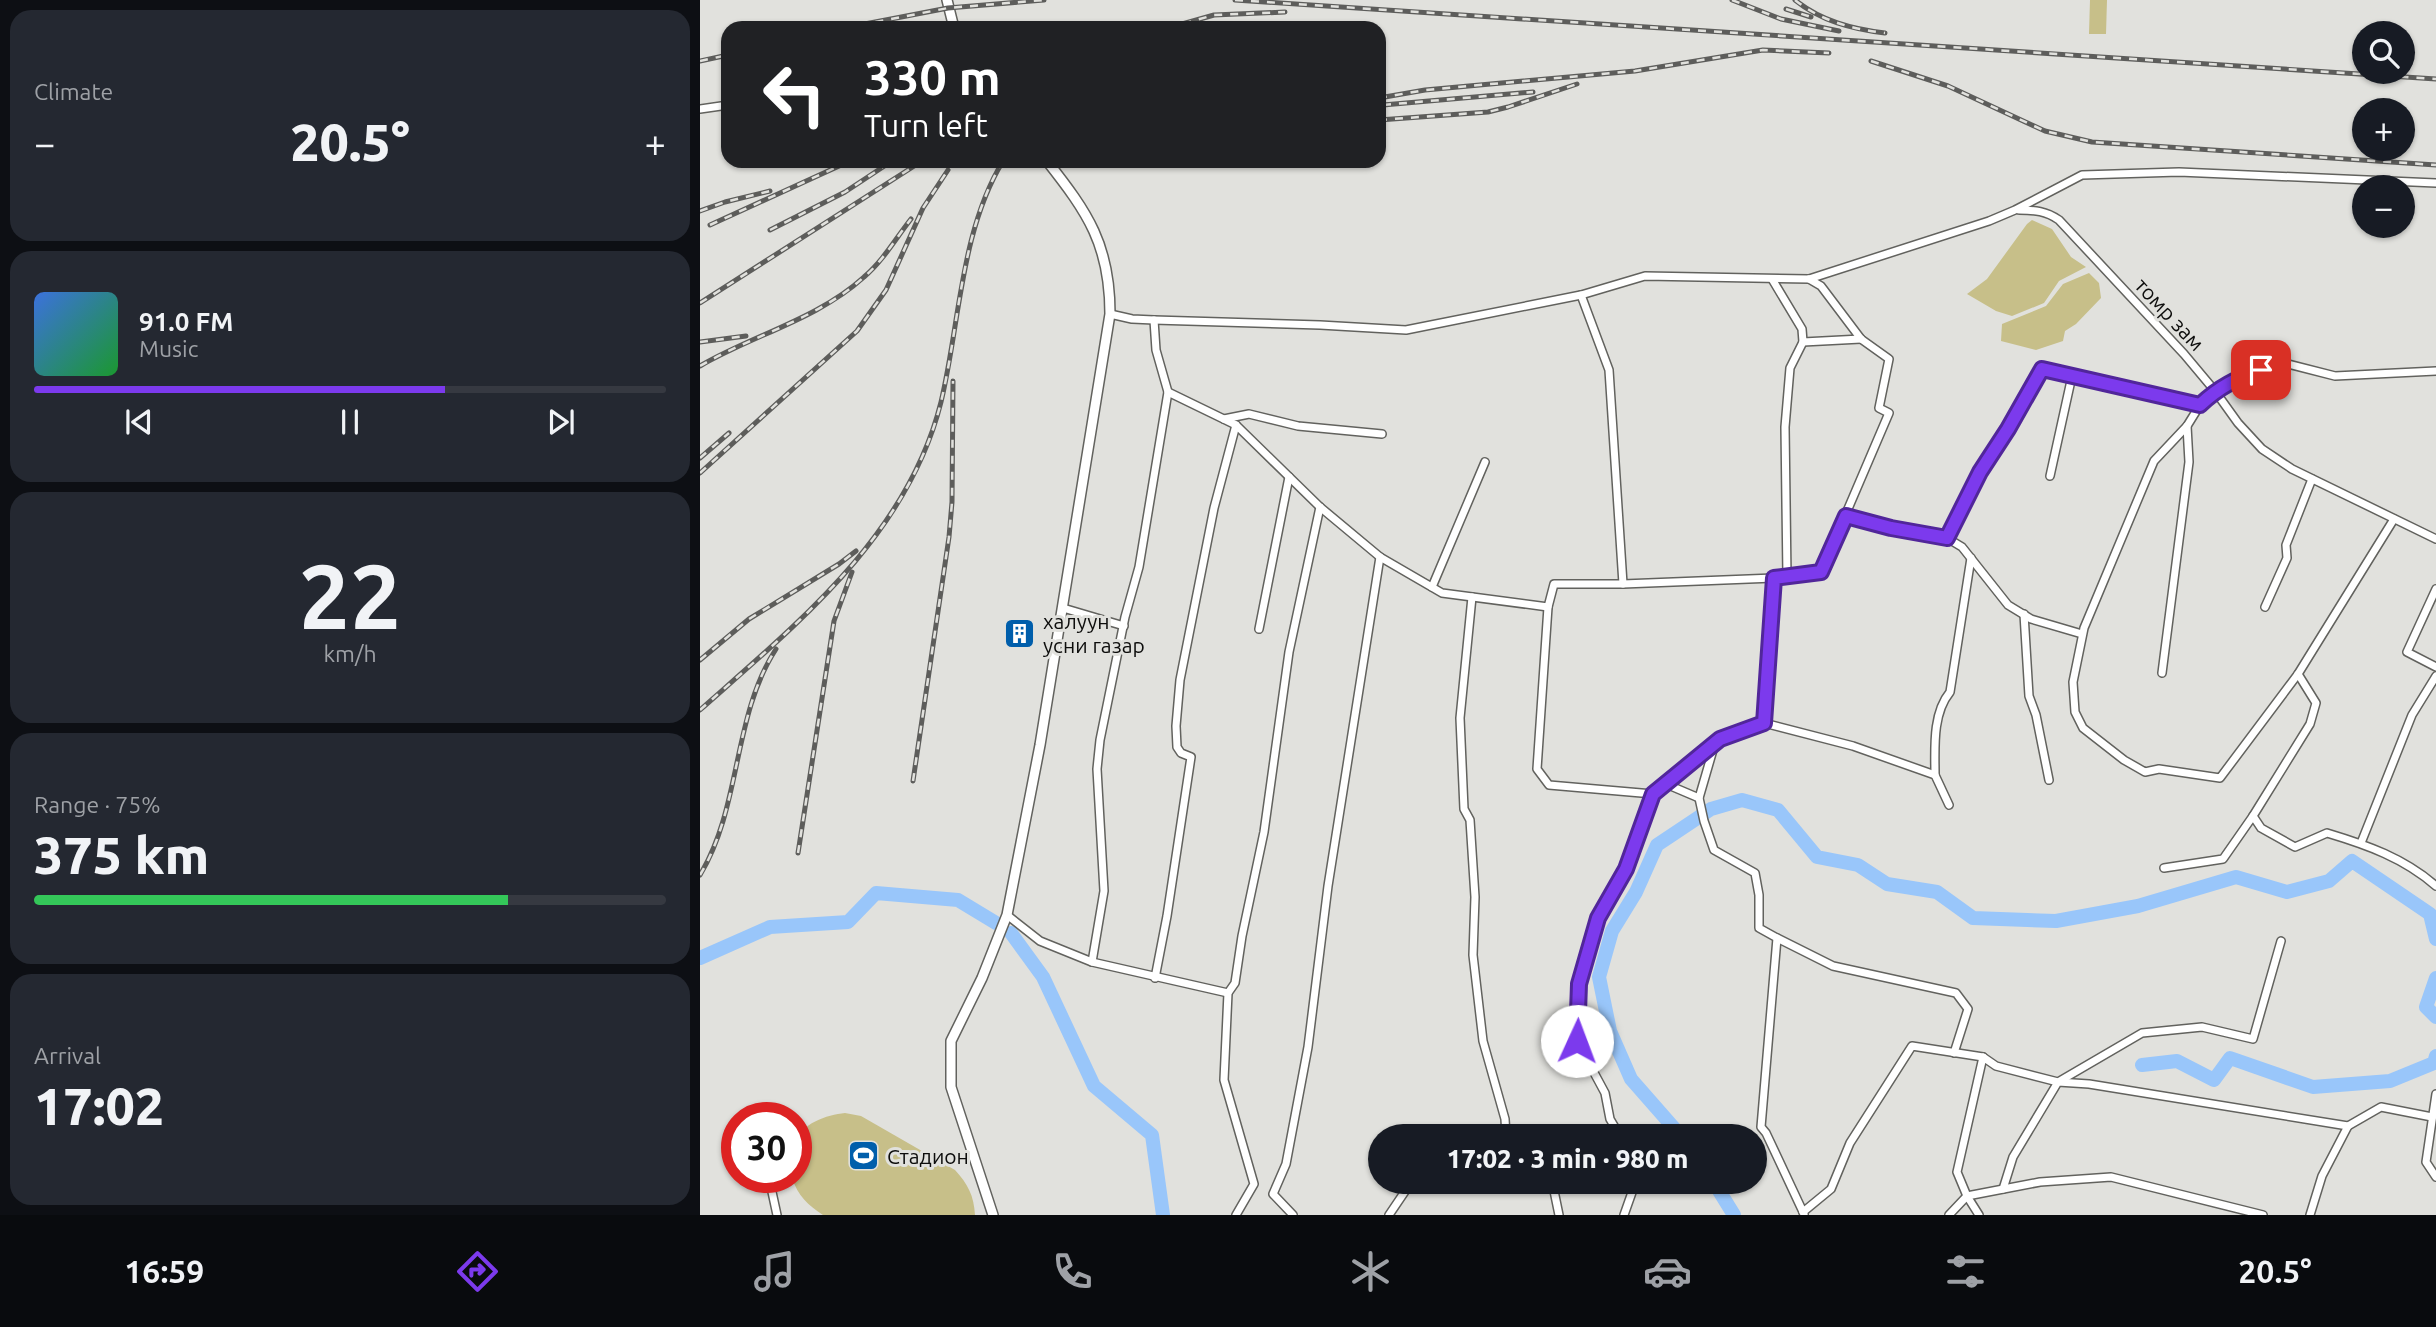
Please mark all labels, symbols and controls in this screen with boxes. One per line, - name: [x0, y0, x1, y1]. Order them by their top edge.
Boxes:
- map controls: [2352, 21, 2415, 238]
- button: search: [2352, 21, 2415, 84]
- icon: left: [749, 49, 840, 140]
- text: 330 m: [864, 49, 1001, 104]
- text: Climate: [34, 79, 113, 104]
- button: +: [2352, 98, 2415, 161]
- text: Turn left: [864, 107, 988, 143]
- text: 20.5°: [290, 113, 410, 171]
- text: −: [34, 122, 55, 164]
- text: +: [645, 122, 666, 164]
- button: −: [2352, 175, 2415, 238]
- street label: томр зам: [2131, 273, 2209, 355]
- text: 91.0 FM: [139, 307, 233, 336]
- text: Music: [139, 336, 198, 361]
- pin: [2231, 340, 2291, 400]
- icon: arrive: [2242, 351, 2280, 389]
- icon: previous: [120, 403, 158, 441]
- icon: pause: [331, 403, 369, 441]
- icon: next: [542, 403, 580, 441]
- text: 22: [299, 544, 401, 646]
- place label: халуун усни газар: [1043, 609, 1145, 657]
- building icon: халуун усни газар: [1003, 616, 1037, 650]
- text: km/h: [323, 641, 377, 666]
- text: Range · 75%: [34, 792, 161, 817]
- text: 375 km: [34, 826, 209, 884]
- position arrow: [1540, 1004, 1614, 1078]
- text: Arrival: [34, 1043, 101, 1068]
- text: 17:02: [34, 1077, 164, 1135]
- speed limit sign: 30: [721, 1102, 812, 1193]
- sports icon: Стадион: [847, 1139, 881, 1173]
- place label: Стадион: [887, 1144, 969, 1168]
- text: 17:02 · 3 min · 980 m: [1447, 1144, 1688, 1173]
- icon: directions: [453, 1247, 502, 1296]
- icon: music: [750, 1247, 799, 1296]
- icon: phone: [1048, 1247, 1097, 1296]
- icon: climate: [1346, 1247, 1395, 1296]
- icon: car: [1643, 1247, 1692, 1296]
- icon: filters: [1941, 1247, 1990, 1296]
- text: 16:59: [124, 1253, 204, 1289]
- text: 20.5°: [2238, 1253, 2312, 1289]

